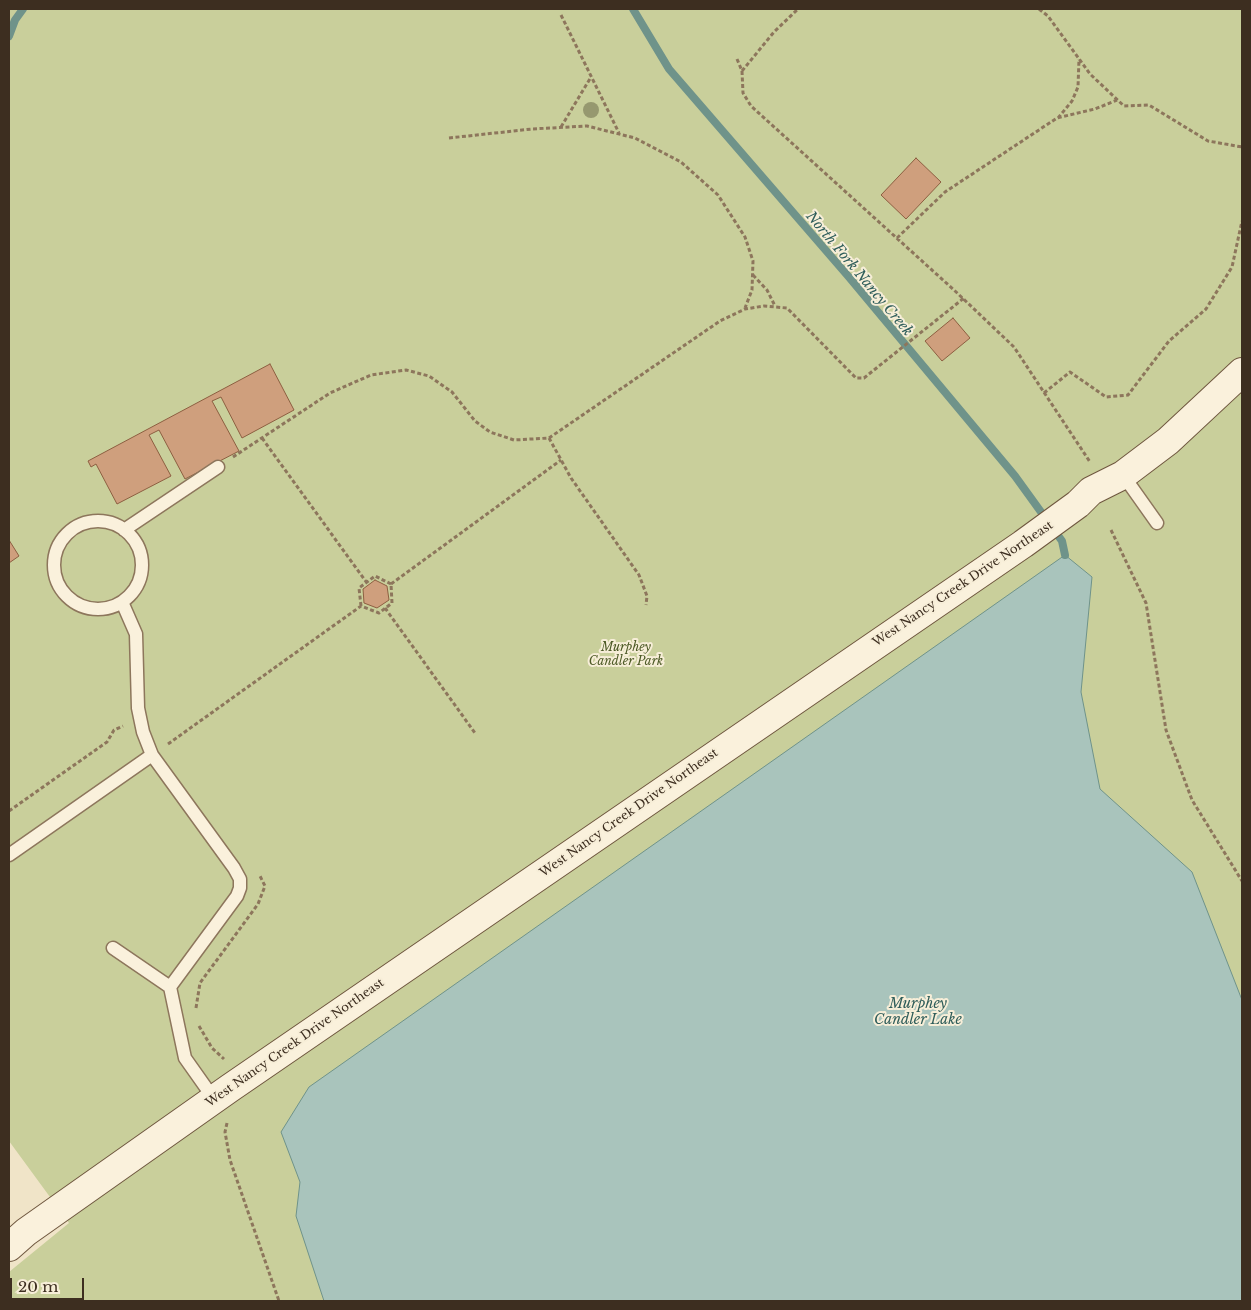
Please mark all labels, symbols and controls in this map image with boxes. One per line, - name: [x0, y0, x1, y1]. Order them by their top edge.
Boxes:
- water label: North Fork Nancy Creek: [802, 208, 916, 340]
- street label: West Nancy Creek Drive Northeast: [870, 518, 1056, 650]
- park label: Murphey Candler Park: [589, 641, 663, 669]
- street label: West Nancy Creek Drive Northeast: [537, 746, 721, 880]
- street label: West Nancy Creek Drive Northeast: [203, 976, 387, 1110]
- water label: Murphey Candler Lake: [874, 996, 962, 1028]
- scale bar: [12, 1268, 86, 1300]
- text: 20 m: [18, 1277, 58, 1296]

